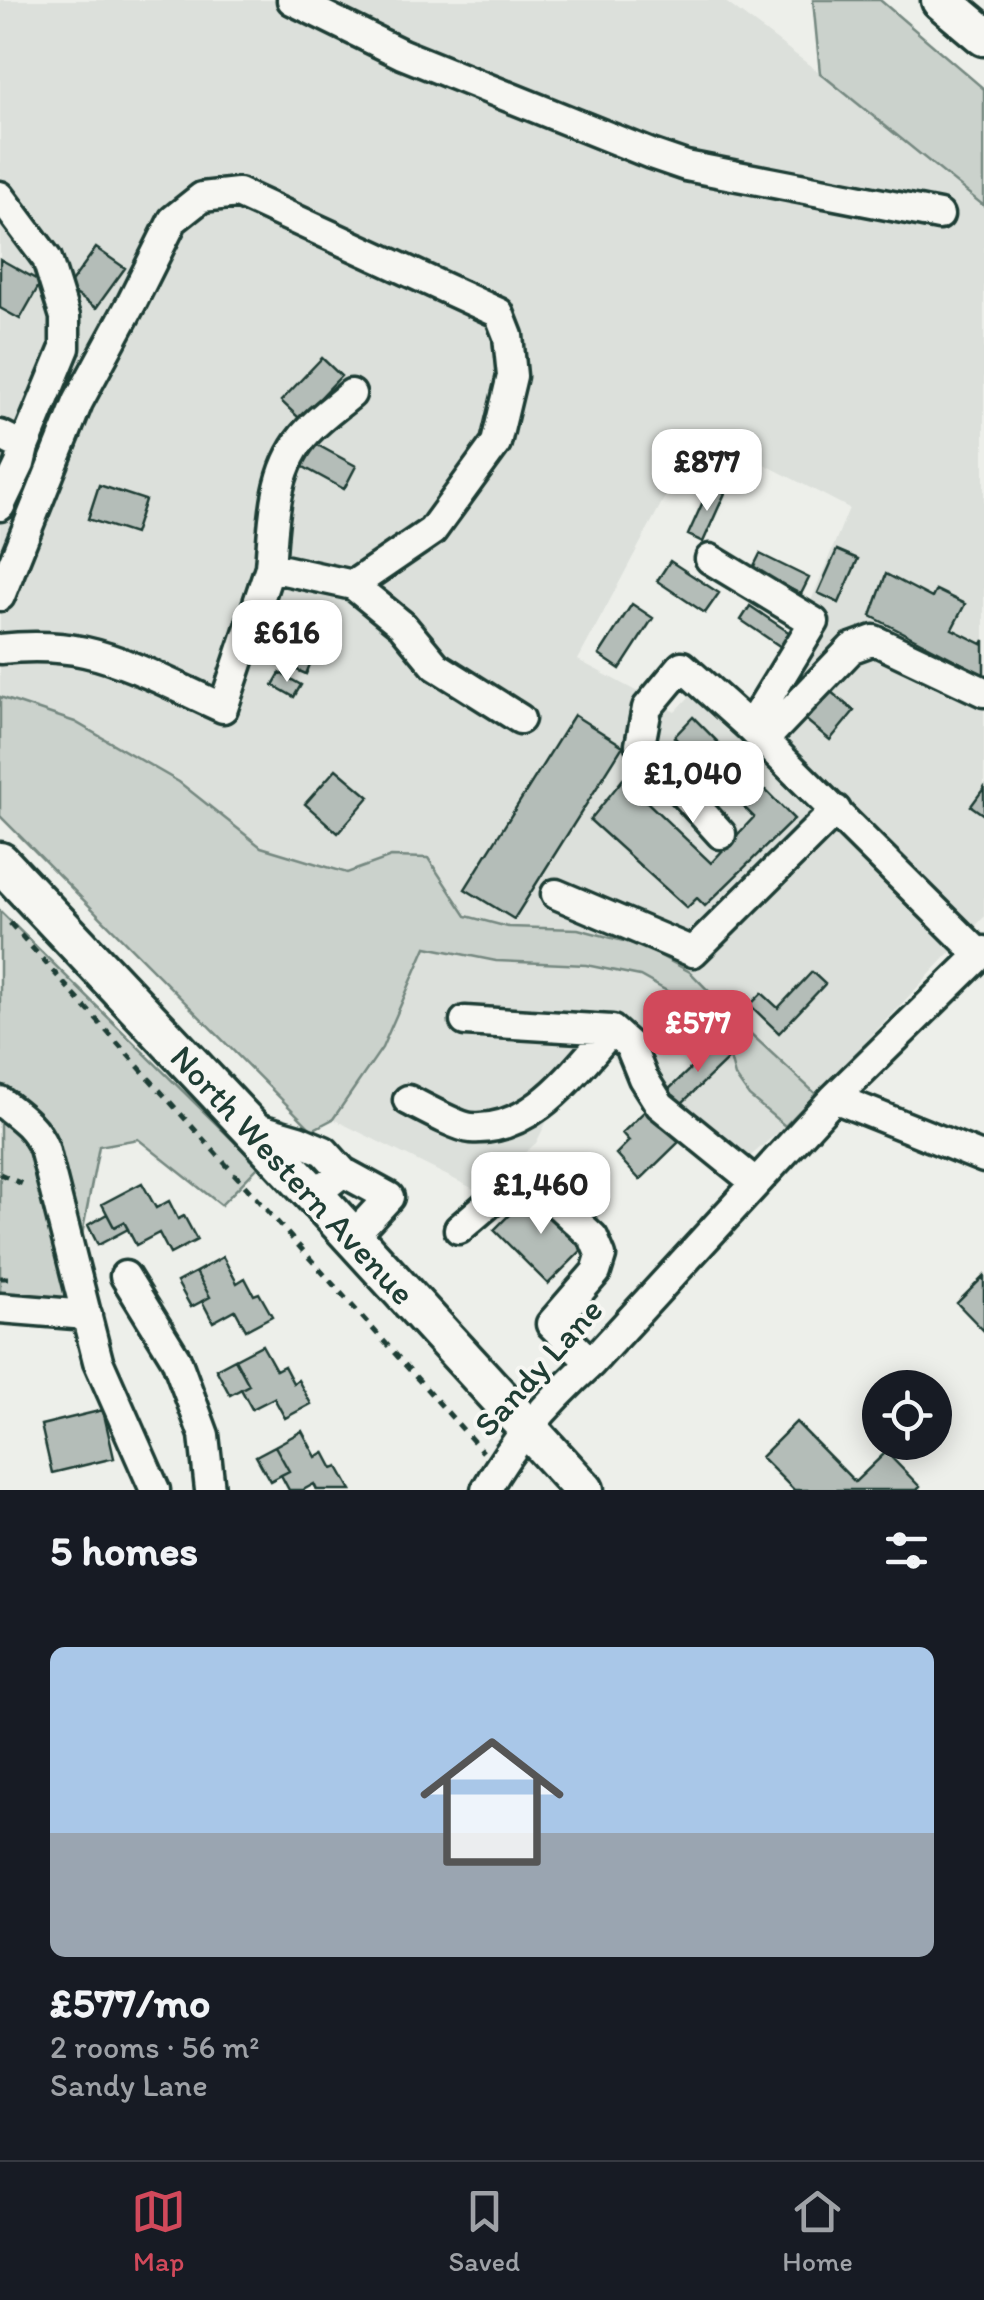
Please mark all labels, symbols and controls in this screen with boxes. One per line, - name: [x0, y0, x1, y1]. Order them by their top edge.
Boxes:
- pin: £877: [648, 429, 766, 514]
- text: £877: [674, 442, 740, 480]
- pin: £616: [228, 600, 346, 685]
- text: £616: [254, 613, 320, 651]
- pin: £1,040: [612, 741, 774, 826]
- text: £1,040: [644, 754, 742, 792]
- pin: £577: [639, 990, 757, 1075]
- text: £577: [665, 1003, 731, 1041]
- street label: North Western Avenue: [162, 1036, 424, 1314]
- pin: £1,460: [460, 1152, 622, 1237]
- text: £1,460: [493, 1165, 589, 1203]
- street label: Sandy Lane: [465, 1289, 611, 1445]
- map controls: [862, 1370, 952, 1460]
- button: locate: [862, 1370, 952, 1460]
- icon: filters: [879, 1523, 934, 1578]
- text: 5 homes: [50, 1525, 198, 1576]
- icon: home: [402, 1712, 582, 1892]
- text: £577/mo: [50, 1977, 210, 2028]
- text: 2 rooms · 56 m²: [50, 2028, 259, 2066]
- text: Sandy Lane: [50, 2066, 208, 2104]
- tab: Map: [131, 2184, 186, 2278]
- tab: Saved: [448, 2184, 520, 2278]
- tab: Home: [782, 2184, 853, 2278]

